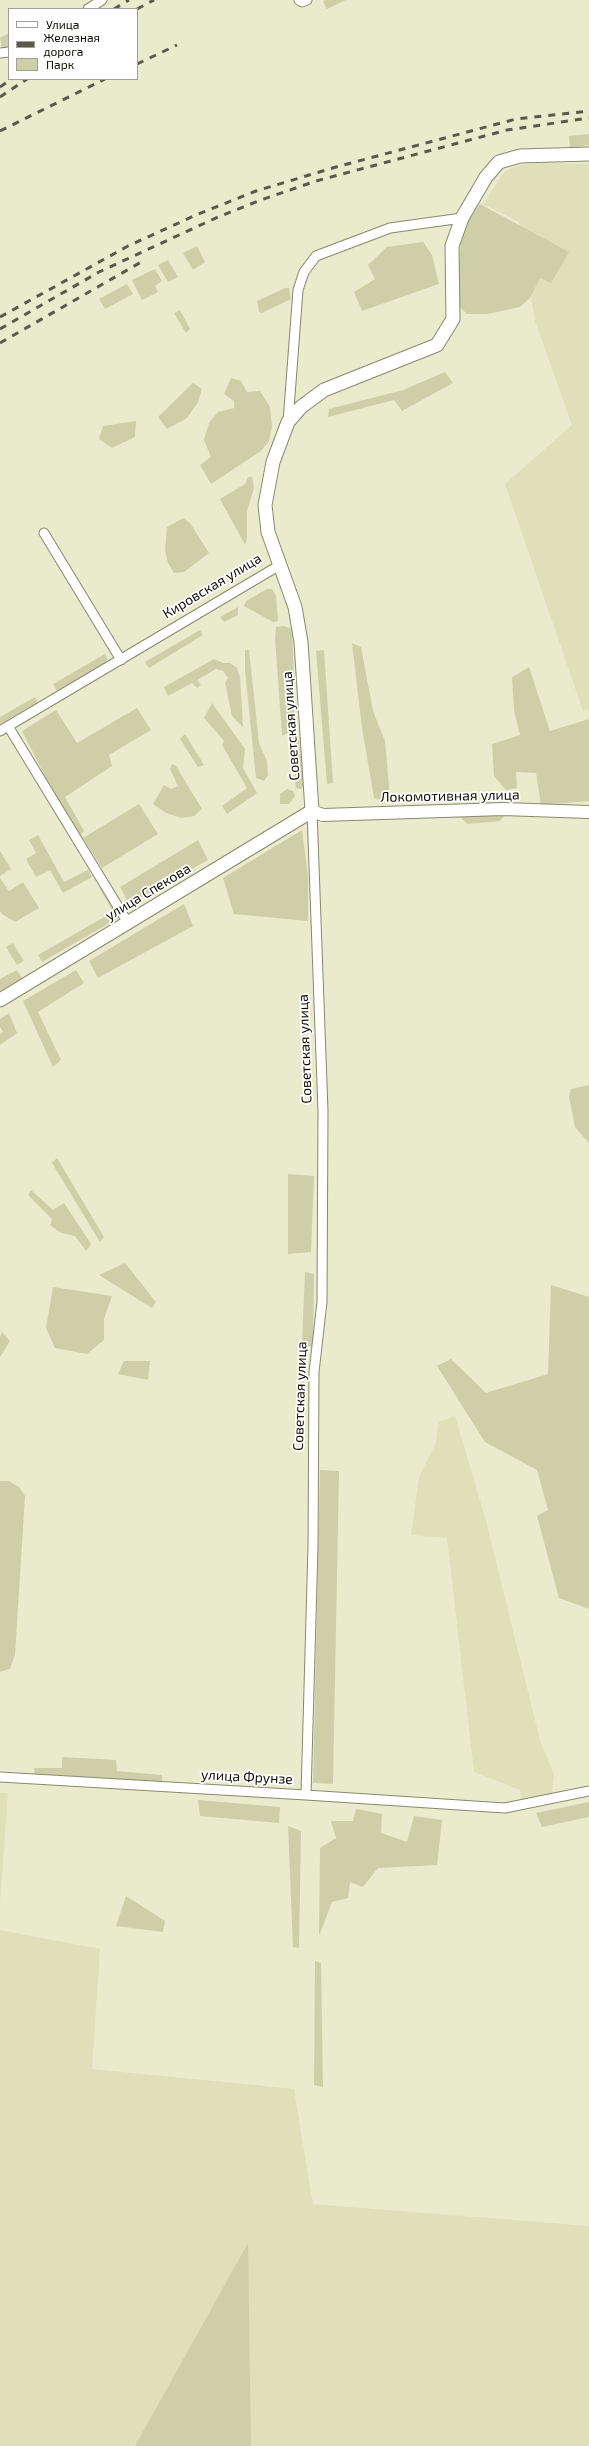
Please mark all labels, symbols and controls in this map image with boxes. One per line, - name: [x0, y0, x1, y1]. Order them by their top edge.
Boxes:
- legend: [8, 8, 138, 80]
- text: Улица: [46, 17, 79, 31]
- text: Железная дорога: [43, 30, 100, 58]
- text: Парк: [46, 57, 74, 71]
- street label: Кировская улица: [159, 550, 265, 622]
- street label: Советская улица: [279, 671, 303, 781]
- street label: Локомотивная улица: [380, 786, 520, 806]
- street label: улица Спекова: [102, 860, 194, 924]
- street label: Советская улица: [295, 994, 315, 1104]
- street label: Советская улица: [290, 1341, 310, 1451]
- street label: улица Фрунзе: [201, 1766, 293, 1788]

